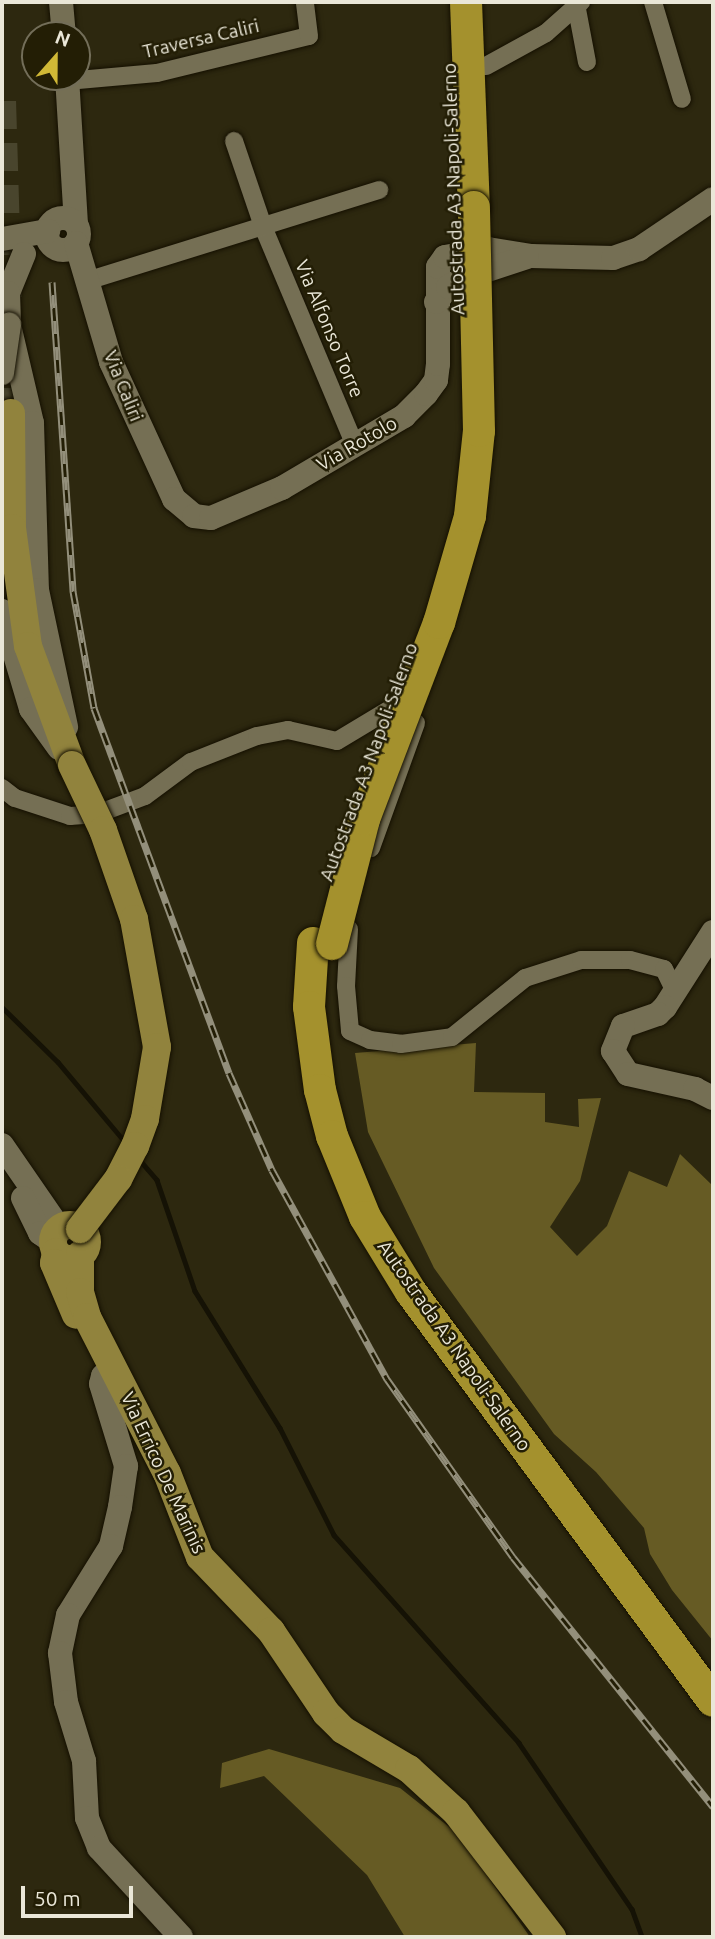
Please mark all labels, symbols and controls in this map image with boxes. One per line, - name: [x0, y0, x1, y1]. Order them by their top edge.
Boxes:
- street label: Traversa Caliri: [140, 15, 262, 63]
- north arrow: [21, 21, 91, 91]
- text: N: [52, 25, 73, 51]
- street label: Autostrada A3 Napoli-Salerno: [438, 63, 470, 315]
- street label: Via Alfonso Torre: [290, 257, 368, 401]
- street label: Via Caliri: [99, 347, 147, 425]
- street label: Via Rotolo: [313, 412, 401, 476]
- street label: Autostrada A3 Napoli-Salerno: [315, 640, 423, 884]
- street label: Autostrada A3 Napoli-Salerno: [372, 1236, 536, 1456]
- street label: Via Errico De Marinis: [116, 1389, 210, 1557]
- scale bar: [24, 1872, 136, 1916]
- text: 50 m: [34, 1886, 81, 1910]

